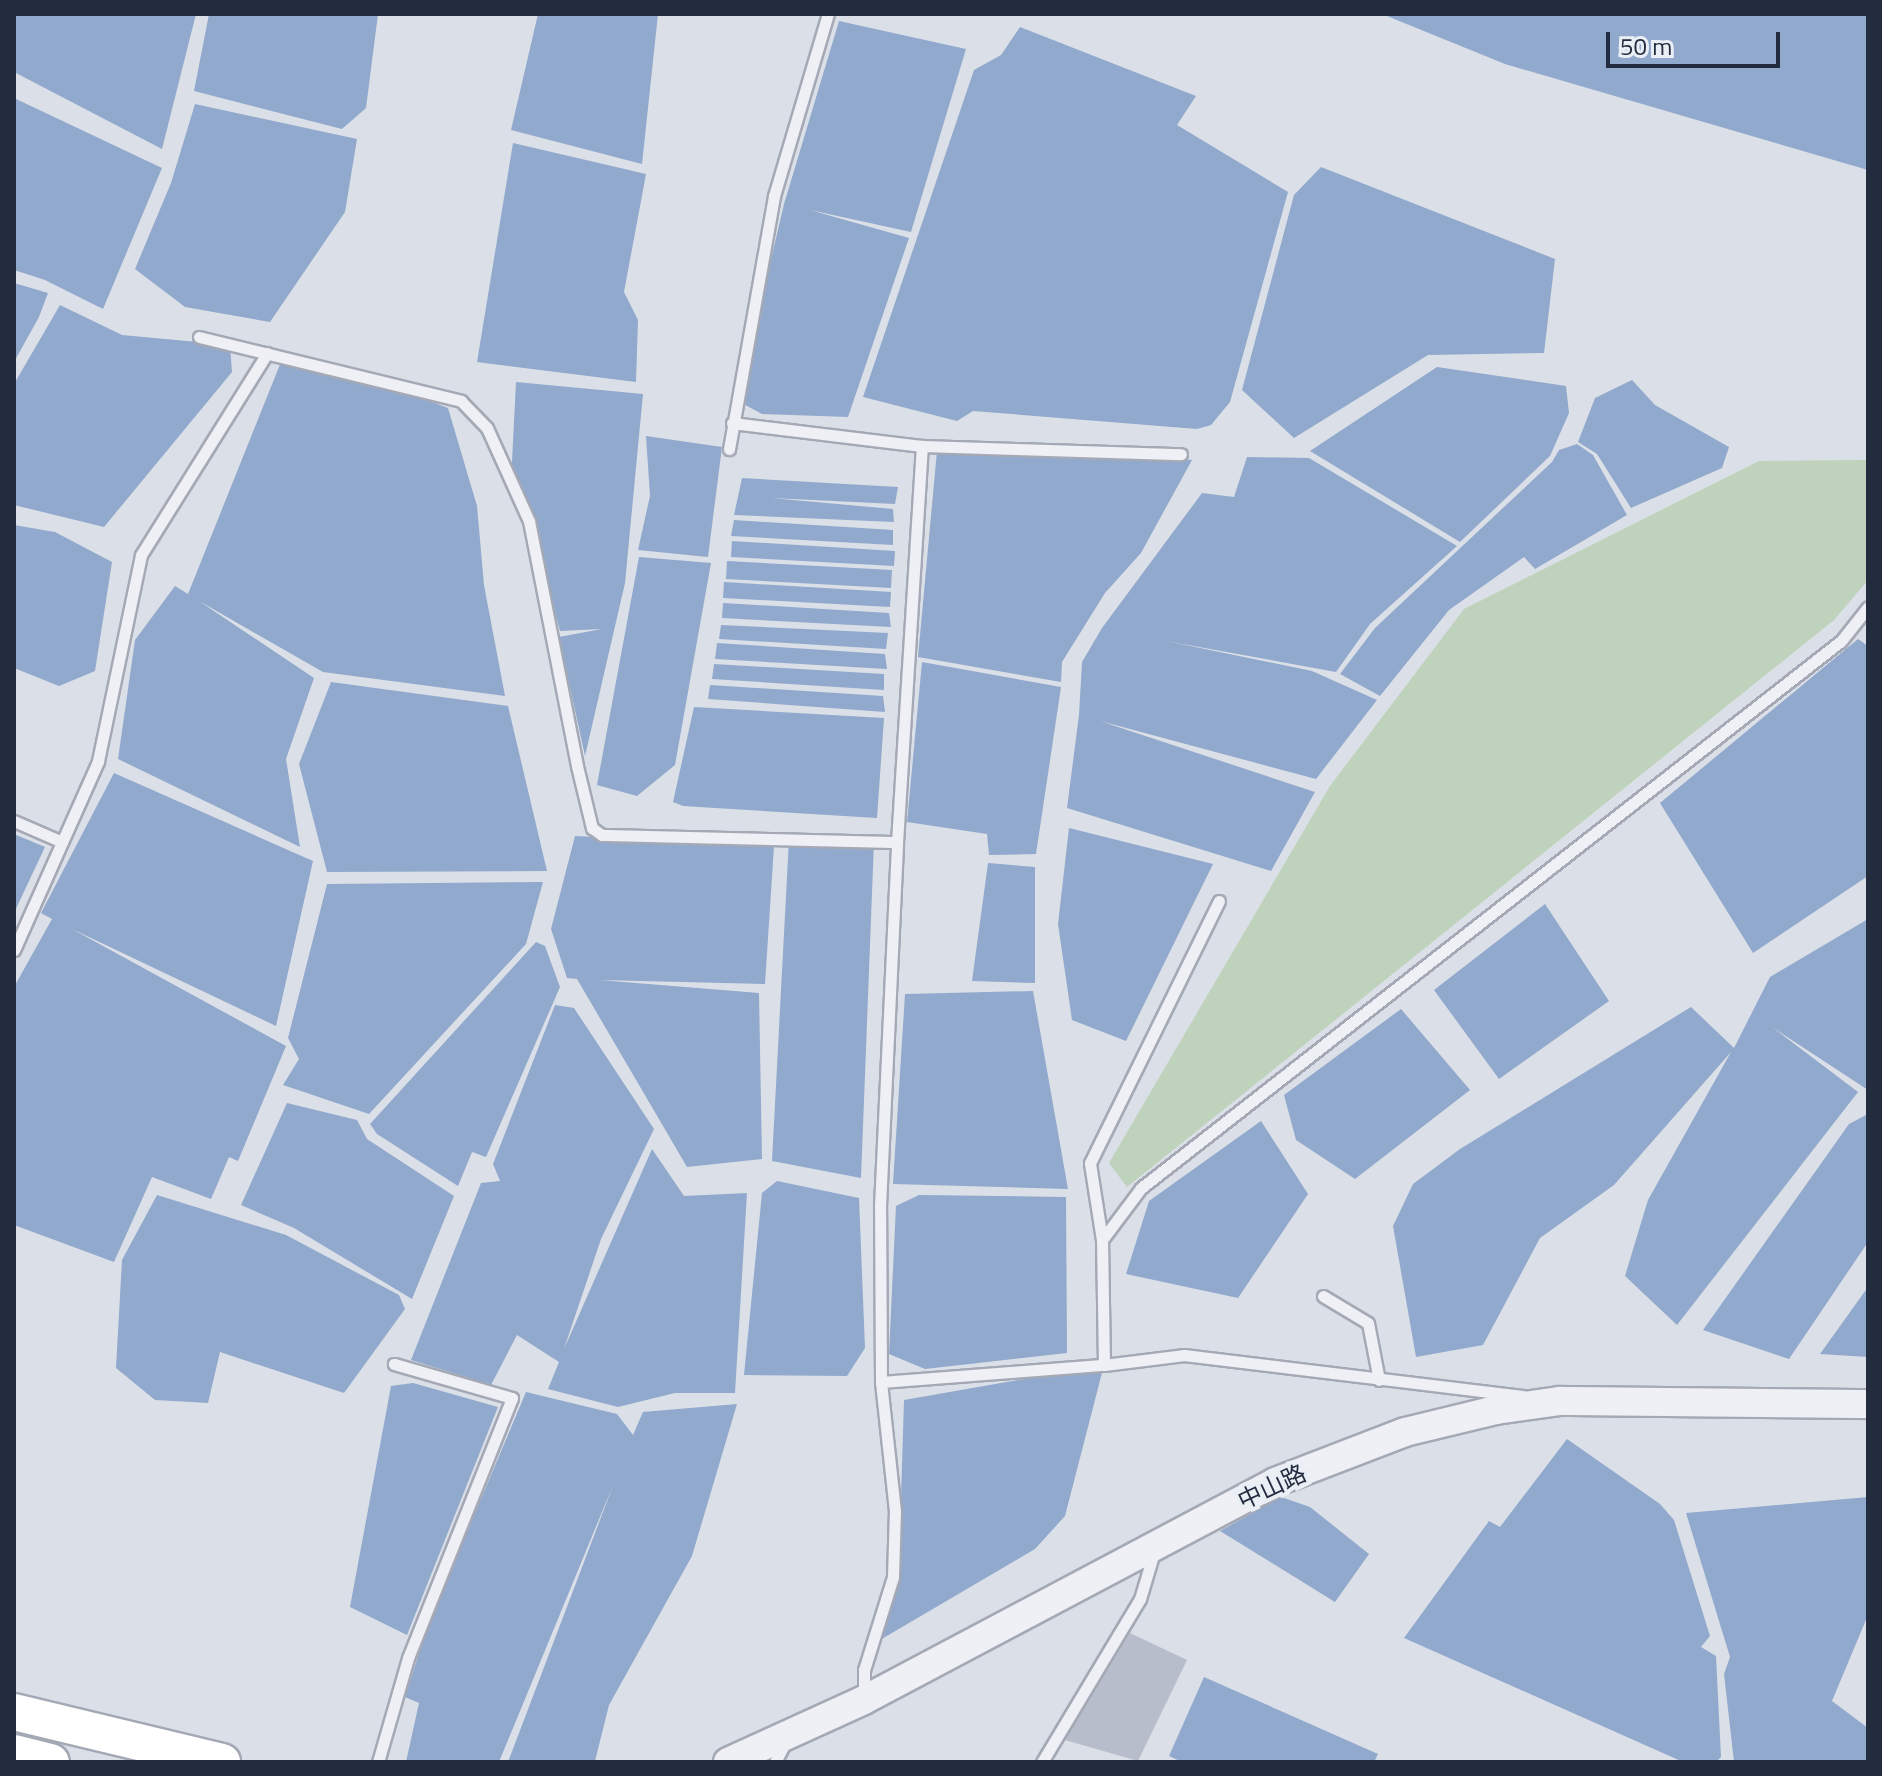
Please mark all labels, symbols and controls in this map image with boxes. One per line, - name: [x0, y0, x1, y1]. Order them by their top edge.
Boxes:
- scale bar: [1610, 16, 1784, 66]
- text: 50 m: [1620, 28, 1672, 64]
- street label: 中山路: [1233, 1459, 1311, 1515]

